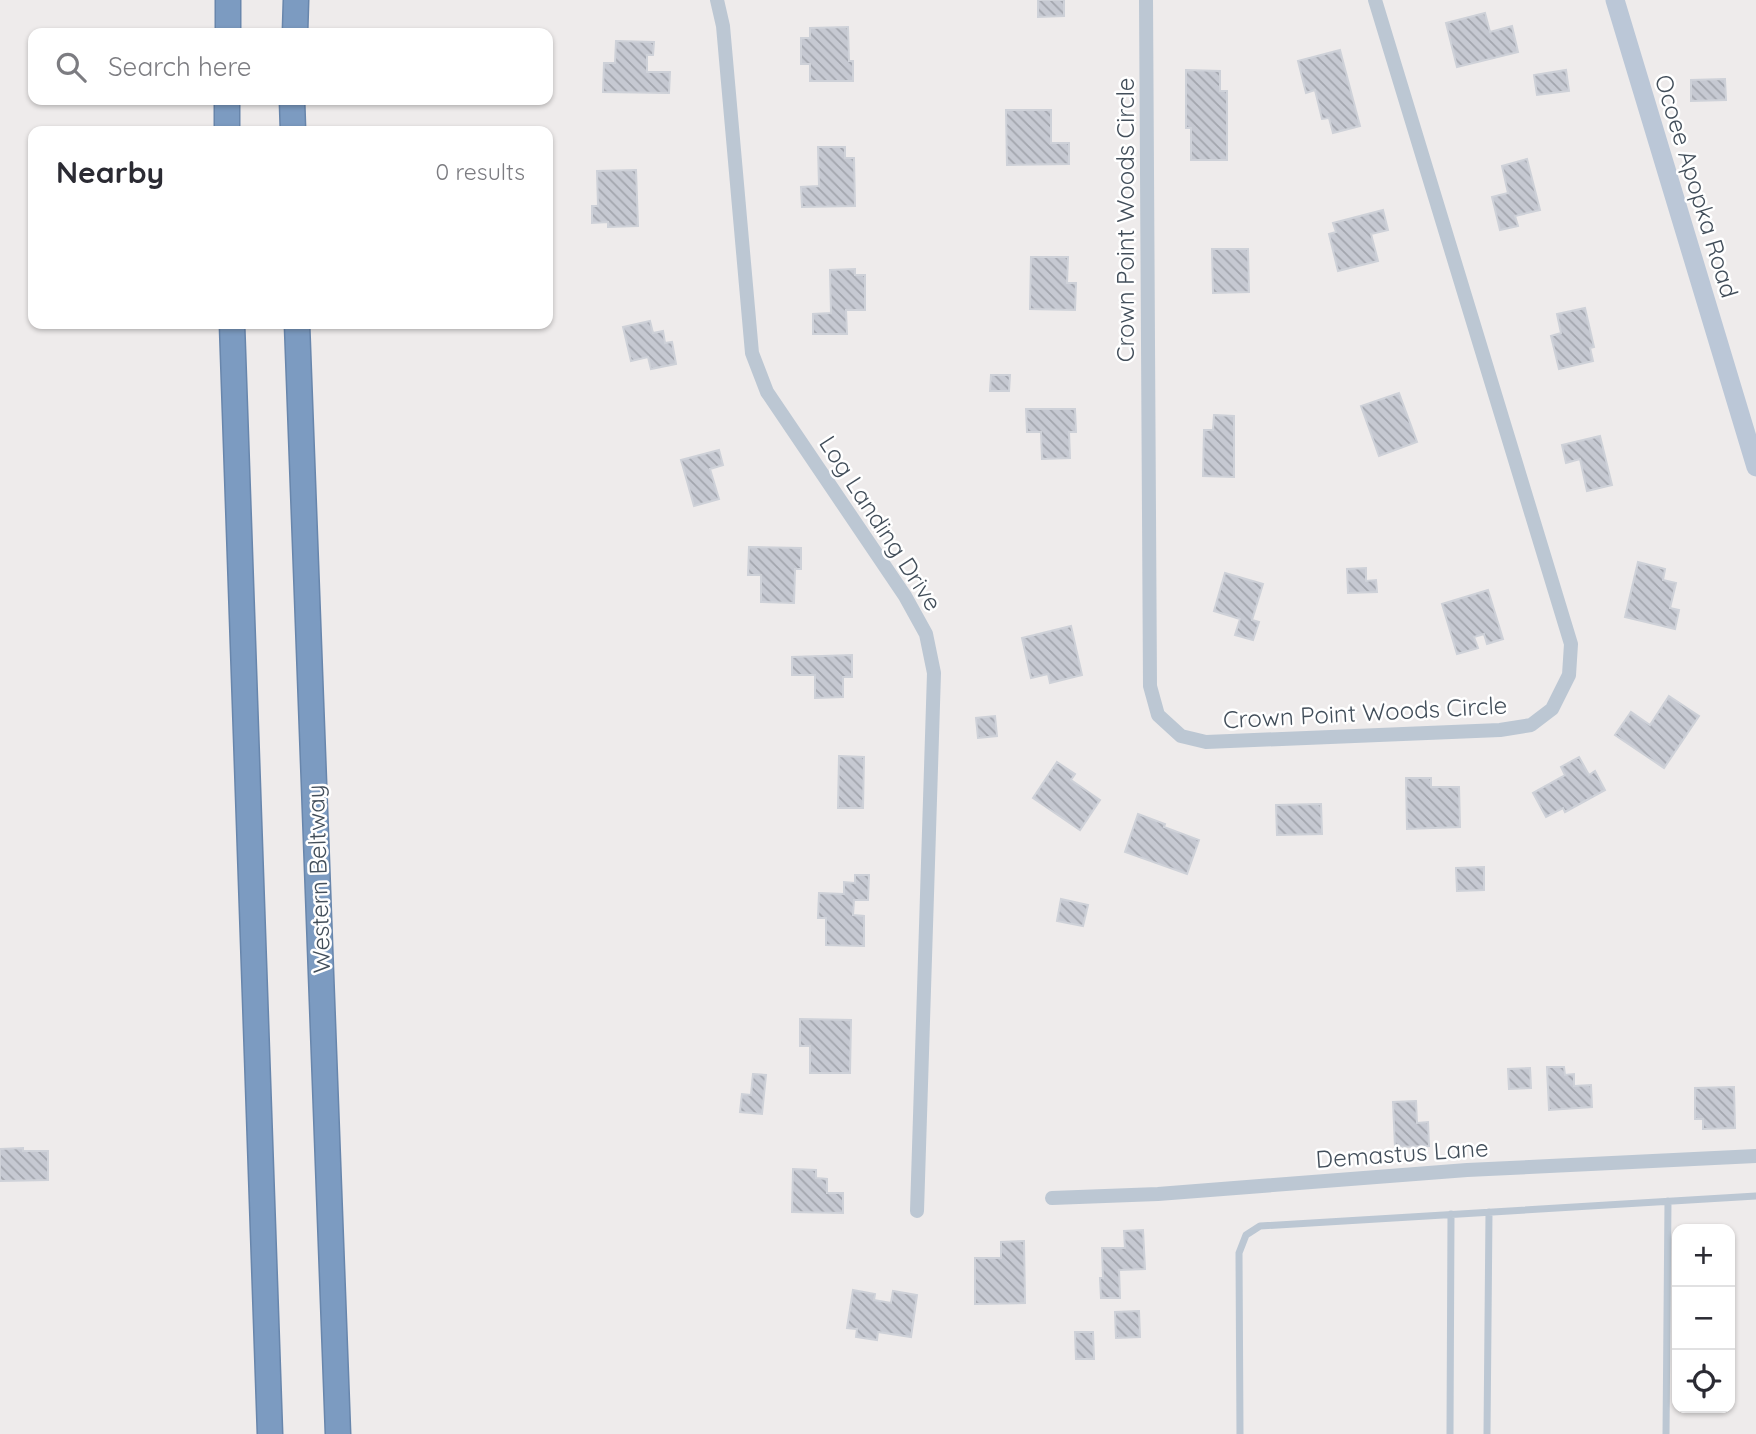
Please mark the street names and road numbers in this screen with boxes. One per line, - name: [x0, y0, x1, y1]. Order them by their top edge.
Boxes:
- street label: Ocoee Apopka Road: [1649, 71, 1745, 301]
- street label: Crown Point Woods Circle: [1110, 78, 1140, 362]
- street label: Log Landing Drive: [813, 430, 949, 616]
- street label: Crown Point Woods Circle: [1222, 690, 1508, 734]
- street label: Western Beltway: [300, 784, 336, 974]
- street label: Demastus Lane: [1315, 1132, 1489, 1174]

